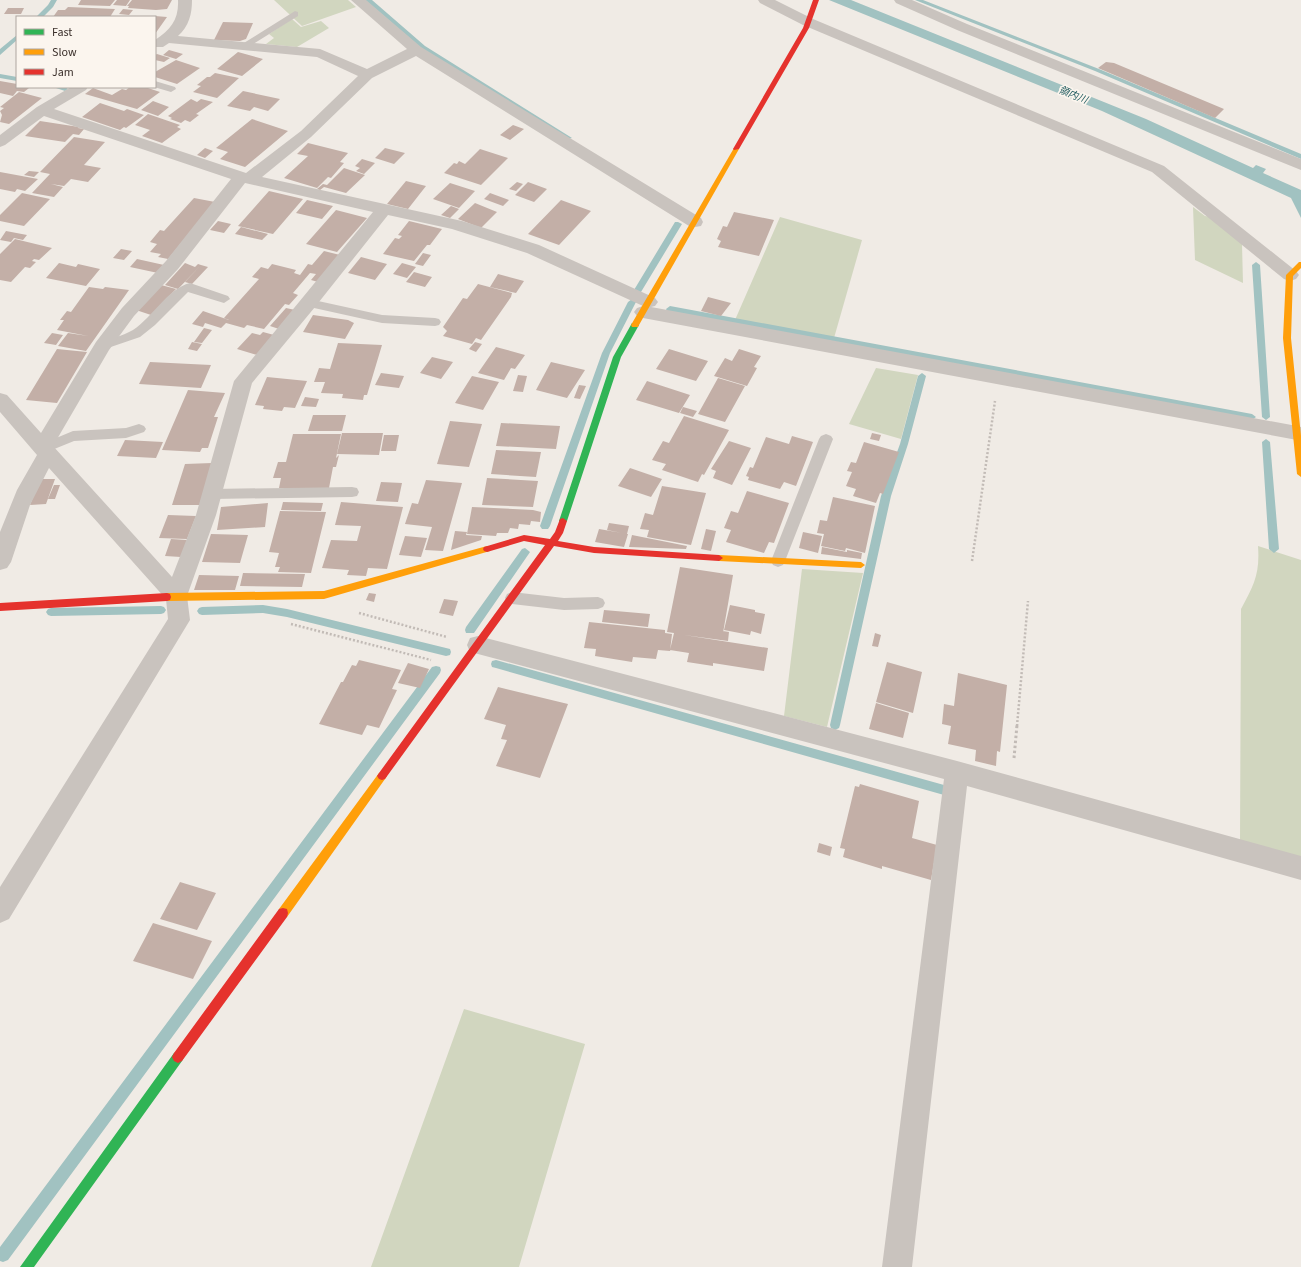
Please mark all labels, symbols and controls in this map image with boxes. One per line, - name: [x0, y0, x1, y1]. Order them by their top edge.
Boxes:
- legend: [16, 16, 156, 88]
- text: Fast: [52, 24, 72, 41]
- text: Slow: [52, 44, 77, 61]
- text: Jam: [52, 64, 74, 81]
- water label: 領内川: [1056, 83, 1090, 107]

